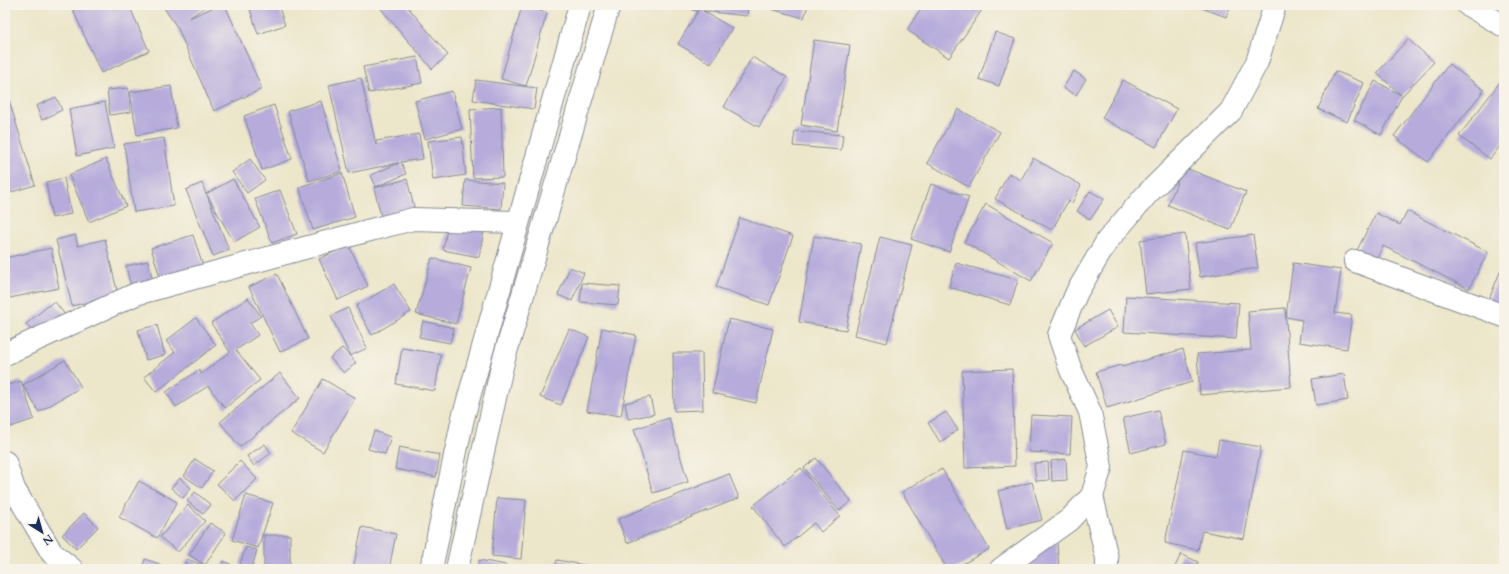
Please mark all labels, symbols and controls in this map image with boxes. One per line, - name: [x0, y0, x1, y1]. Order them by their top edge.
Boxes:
- north arrow: [22, 512, 62, 552]
- text: N: [39, 531, 56, 549]

